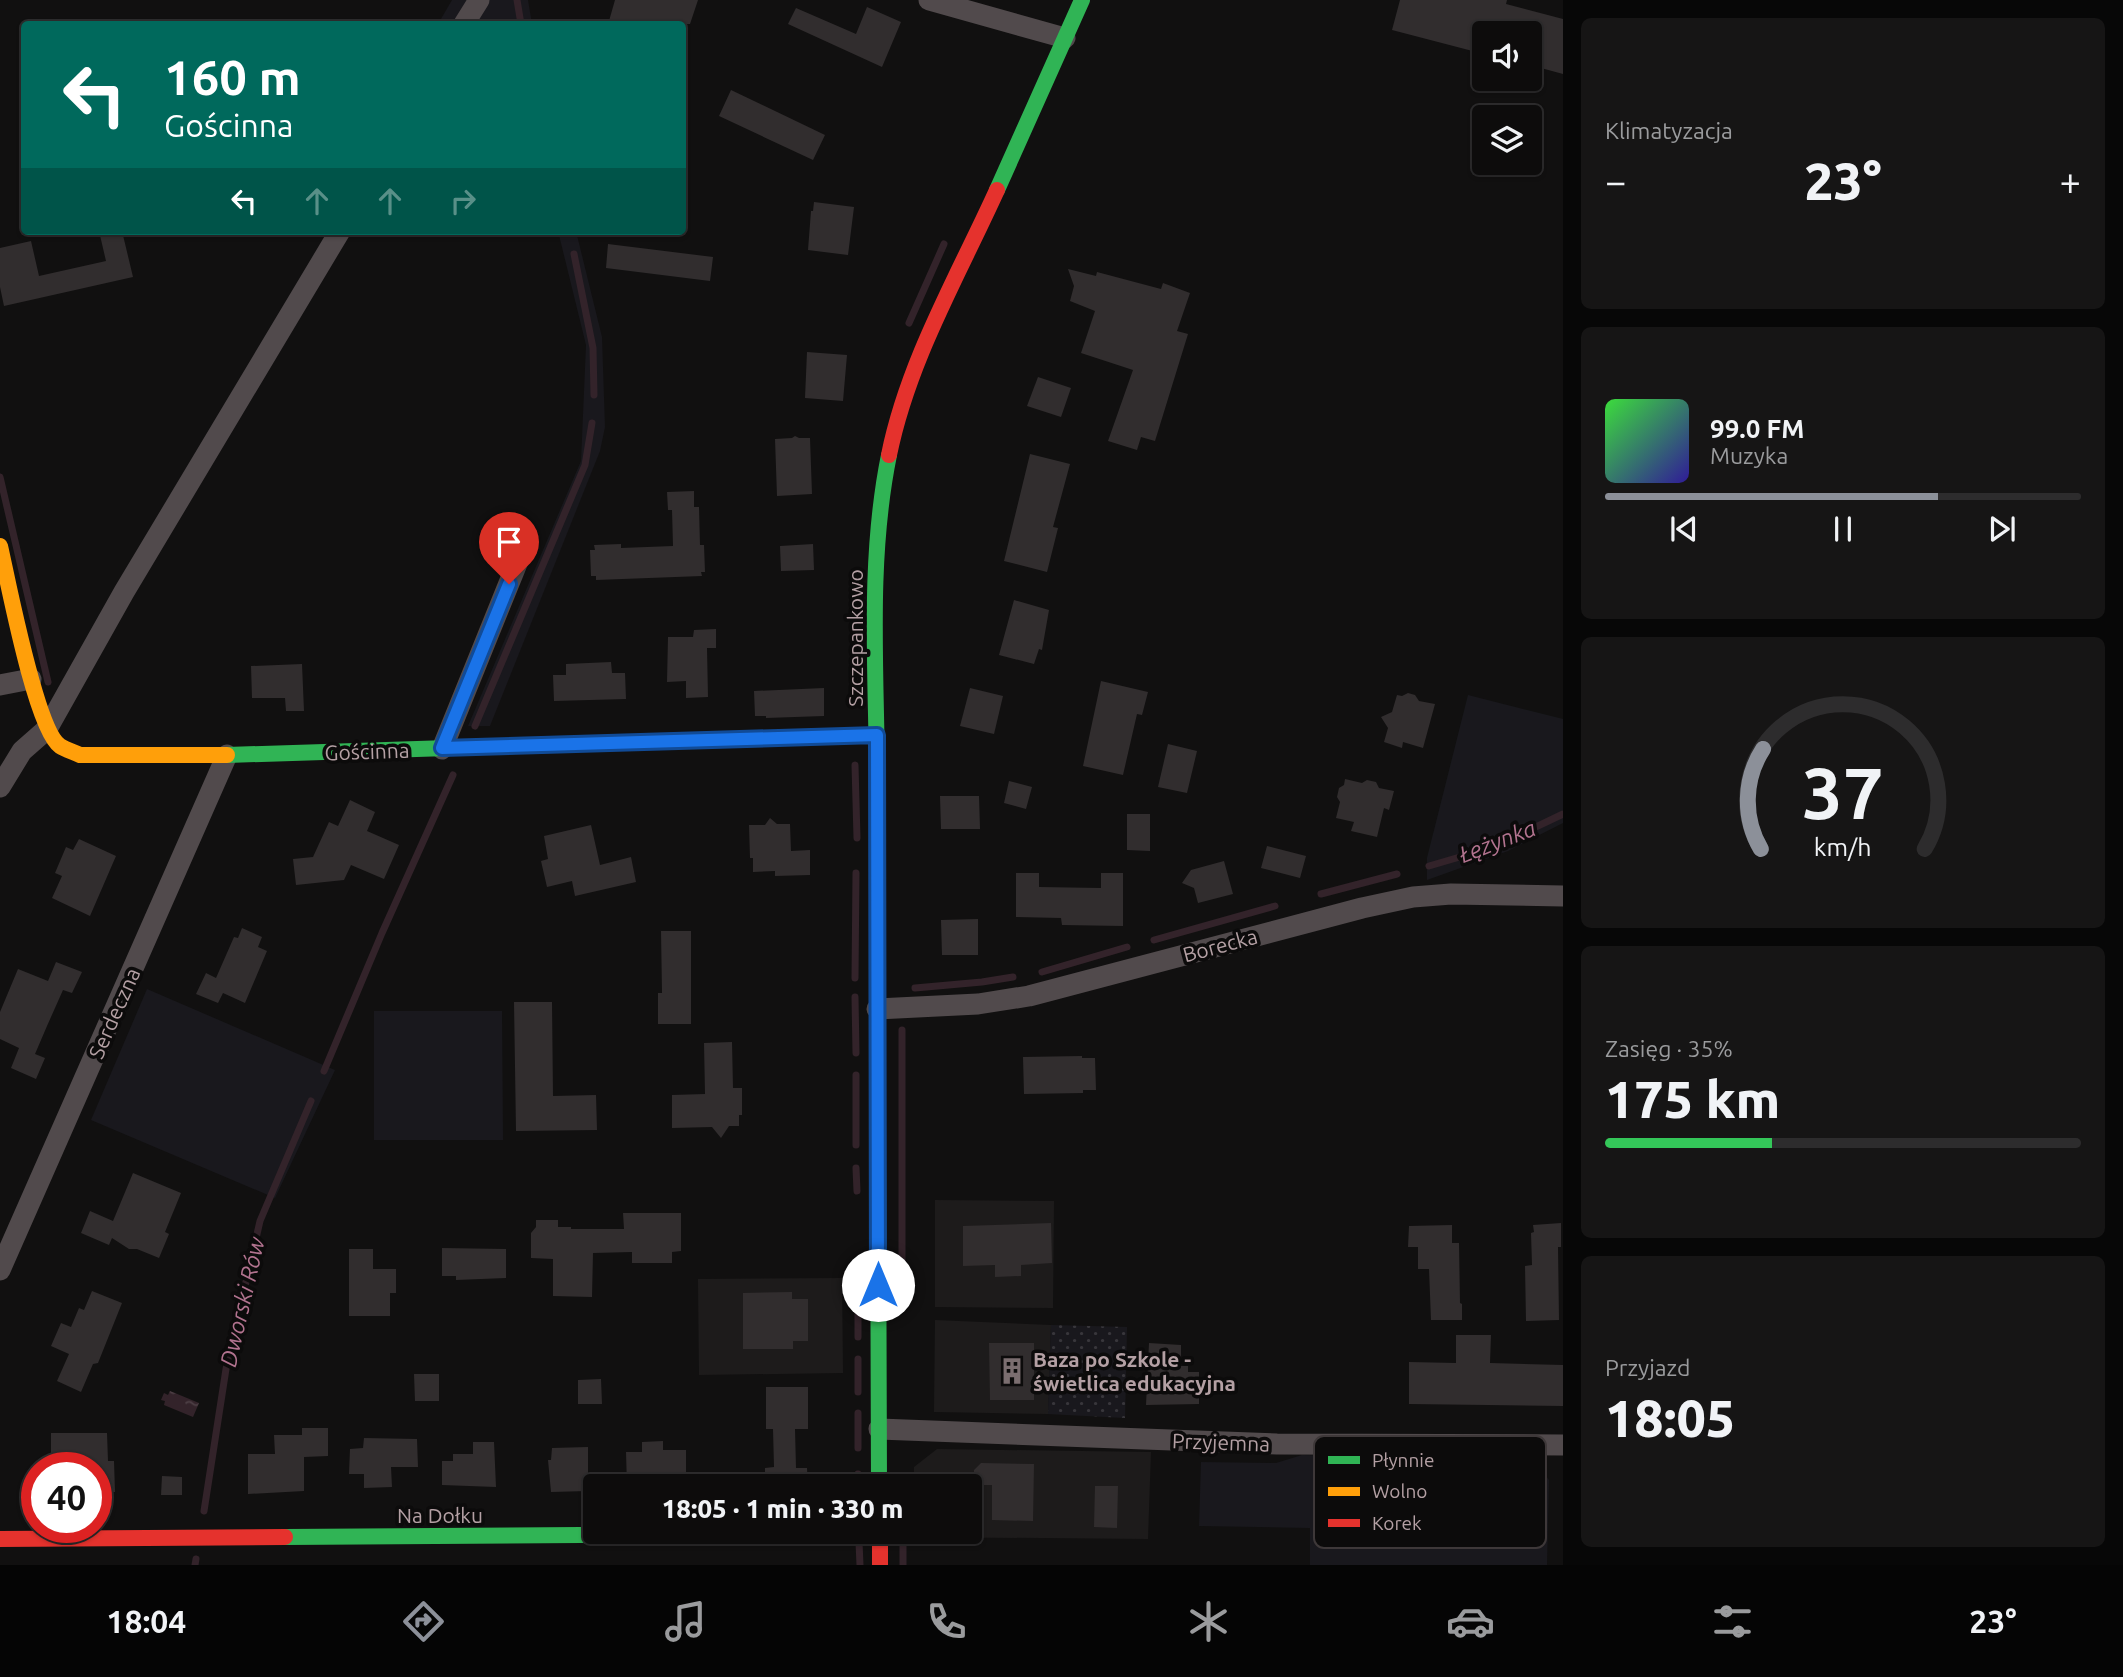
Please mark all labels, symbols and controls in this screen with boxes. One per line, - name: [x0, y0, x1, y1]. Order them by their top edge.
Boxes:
- map controls: [1472, 21, 1542, 175]
- button: sound: [1472, 21, 1542, 91]
- icon: left: [49, 49, 140, 140]
- text: 160 m: [164, 49, 301, 104]
- button: layers: [1472, 105, 1542, 175]
- text: Gościnna: [164, 107, 293, 143]
- text: Klimatyzacja: [1605, 118, 1733, 143]
- text: 23°: [1804, 152, 1882, 210]
- text: −: [1605, 160, 1626, 202]
- text: +: [2060, 160, 2081, 202]
- icon: left: [225, 182, 263, 220]
- icon: ahead: [298, 182, 336, 220]
- icon: ahead: [371, 182, 409, 220]
- icon: right: [444, 182, 482, 220]
- text: 99.0 FM: [1710, 414, 1804, 443]
- text: Muzyka: [1710, 443, 1788, 468]
- icon: previous: [1665, 510, 1703, 548]
- icon: pause: [1824, 510, 1862, 548]
- icon: next: [1983, 510, 2021, 548]
- pin: [479, 512, 539, 584]
- icon: arrive: [490, 523, 528, 561]
- street label: Szczepankowo: [843, 569, 867, 707]
- street label: Gościnna: [324, 738, 410, 764]
- text: 37: [1802, 751, 1884, 833]
- water label: Łężynka: [1455, 815, 1539, 867]
- text: km/h: [1814, 832, 1872, 860]
- street label: Borecka: [1180, 924, 1260, 966]
- street label: Serdeczna: [83, 964, 145, 1062]
- text: Zasięg · 35%: [1605, 1036, 1733, 1061]
- text: 175 km: [1605, 1070, 1780, 1128]
- water label: Dworski Rów: [215, 1234, 269, 1369]
- position arrow: [841, 1248, 915, 1322]
- place label: Baza po Szkole - świetlica edukacyjna: [1033, 1347, 1236, 1395]
- text: Przyjazd: [1605, 1355, 1690, 1380]
- building icon: Baza po Szkole - świetlica edukacyjna: [997, 1356, 1027, 1386]
- text: 18:05: [1605, 1389, 1735, 1447]
- street label: Przyjemna: [1172, 1428, 1270, 1456]
- legend: [1314, 1436, 1546, 1548]
- text: Płynnie: [1372, 1449, 1434, 1471]
- speed limit sign: 40: [21, 1452, 112, 1543]
- text: Wolno: [1372, 1480, 1427, 1502]
- text: 18:05 · 1 min · 330 m: [662, 1494, 903, 1523]
- street label: Na Dołku: [397, 1503, 483, 1527]
- text: Korek: [1372, 1512, 1422, 1534]
- icon: directions: [399, 1597, 448, 1646]
- icon: music: [661, 1597, 710, 1646]
- icon: phone: [922, 1597, 971, 1646]
- icon: climate: [1184, 1597, 1233, 1646]
- icon: car: [1446, 1597, 1495, 1646]
- icon: filters: [1708, 1597, 1757, 1646]
- text: 18:04: [106, 1603, 186, 1639]
- text: 23°: [1969, 1603, 2017, 1639]

